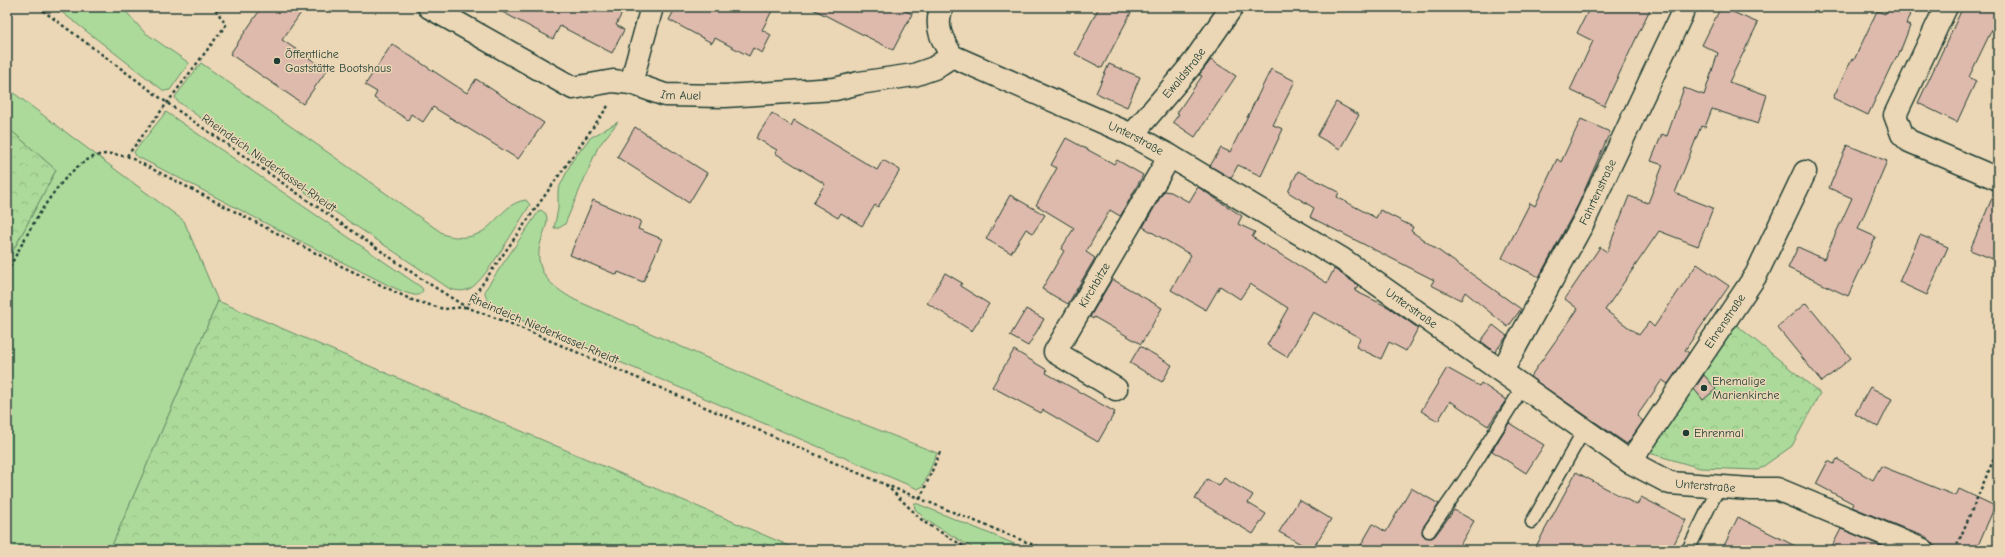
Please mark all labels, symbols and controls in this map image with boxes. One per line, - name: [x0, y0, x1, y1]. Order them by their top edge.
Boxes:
- street label: Ewaldstraße: [1159, 45, 1209, 101]
- place label: Öffentliche Gaststätte Bootshaus: [285, 47, 391, 75]
- marker: Öffentliche Gaststätte Bootshaus: [272, 56, 282, 66]
- street label: Im Auel: [659, 87, 701, 103]
- street label: Rheindeich Niederkassel-Rheidt: [199, 111, 340, 215]
- street label: Unterstraße: [1106, 118, 1166, 158]
- street label: Fahrtenstraße: [1576, 157, 1619, 227]
- street label: Kirchbitze: [1076, 260, 1113, 310]
- street label: Unterstraße: [1383, 285, 1440, 331]
- street label: Rheindeich Niederkassel-Rheidt: [467, 291, 621, 367]
- street label: Ehrenstraße: [1702, 291, 1748, 351]
- place label: Ehemalige Marienkirche: [1712, 374, 1780, 402]
- marker: Ehemalige Marienkirche: [1699, 383, 1709, 393]
- place label: Ehrenmal: [1694, 426, 1744, 440]
- marker: Ehrenmal: [1681, 428, 1691, 438]
- street label: Unterstraße: [1675, 476, 1736, 495]

